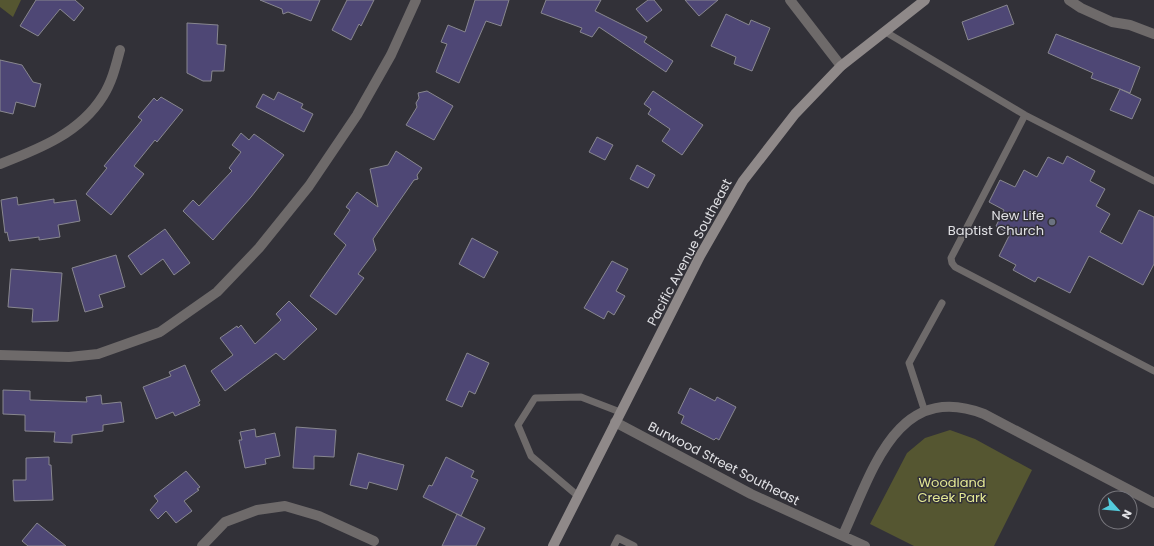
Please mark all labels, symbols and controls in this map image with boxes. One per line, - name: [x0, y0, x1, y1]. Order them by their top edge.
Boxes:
- street label: Pacific Avenue Southeast: [643, 175, 737, 329]
- place label: New Life Baptist Church: [948, 206, 1044, 240]
- marker: New Life Baptist Church: [1047, 217, 1057, 227]
- street label: Burwood Street Southeast: [645, 417, 803, 510]
- park label: Woodland Creek Park: [917, 473, 987, 507]
- north arrow: [1098, 490, 1138, 530]
- text: N: [1118, 507, 1136, 522]

